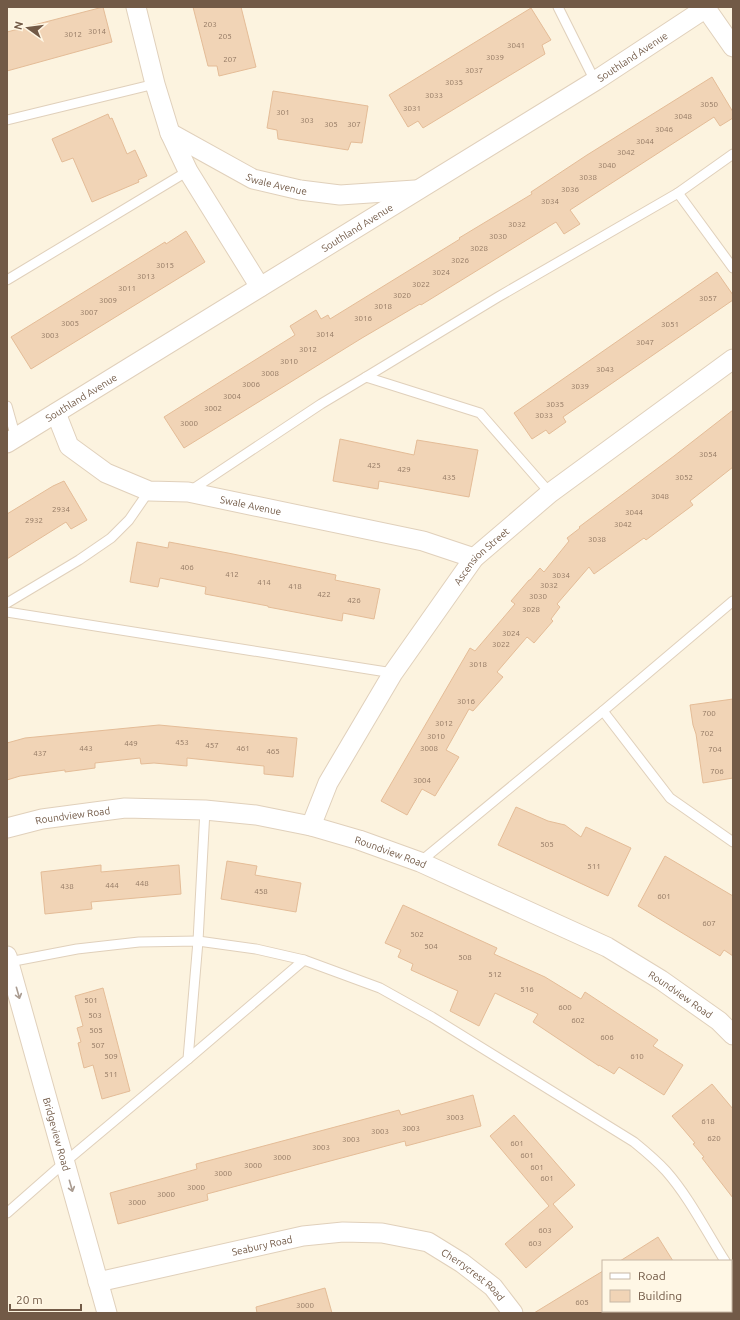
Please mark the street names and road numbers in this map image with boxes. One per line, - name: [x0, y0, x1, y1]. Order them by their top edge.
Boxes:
- street label: Southland Avenue: [595, 30, 670, 84]
- street label: Swale Avenue: [244, 171, 308, 197]
- street label: Southland Avenue: [320, 202, 395, 254]
- street label: Southland Avenue: [44, 372, 119, 424]
- street label: Swale Avenue: [219, 494, 282, 517]
- street label: Ascension Street: [452, 526, 511, 587]
- street label: Roundview Road: [34, 805, 111, 827]
- street label: Roundview Road: [354, 834, 428, 870]
- street label: Roundview Road: [646, 969, 715, 1021]
- street label: Bridgeview Road: [41, 1096, 72, 1172]
- street label: Seabury Road: [231, 1234, 293, 1258]
- street label: Cherrycrest Road: [439, 1247, 506, 1303]

